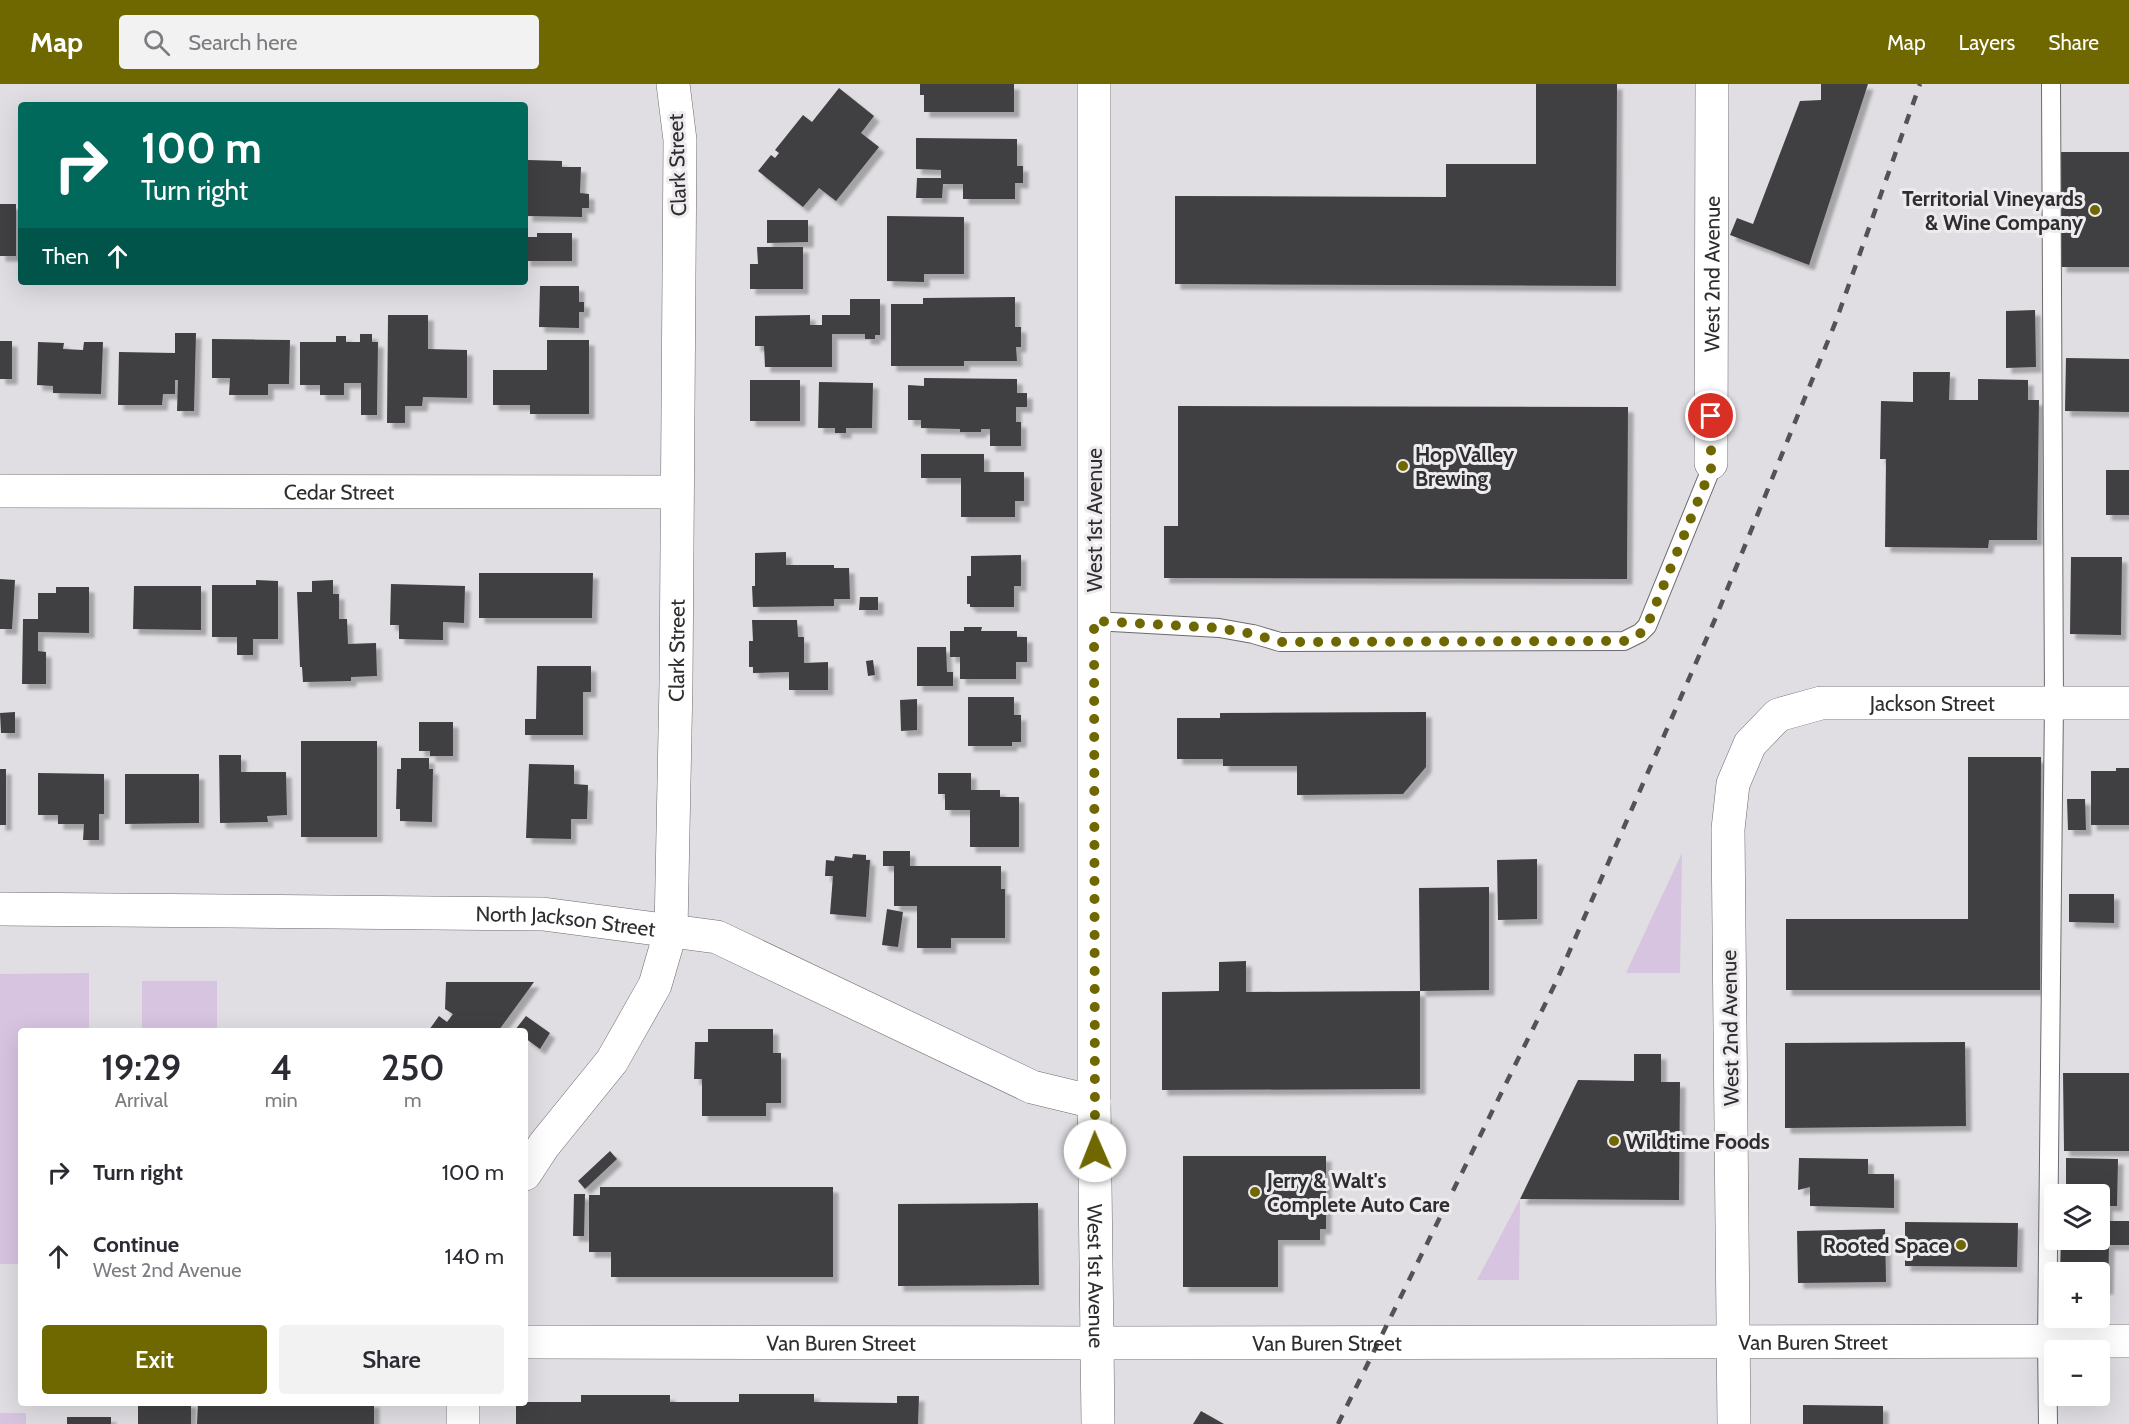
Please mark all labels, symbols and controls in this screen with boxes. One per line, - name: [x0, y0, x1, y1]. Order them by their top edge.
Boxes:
- search box: [119, 15, 539, 69]
- text: Map: [30, 25, 83, 59]
- icon: search: [140, 26, 173, 59]
- text: Search here: [188, 29, 297, 56]
- text: Map: [1887, 30, 1926, 55]
- text: Layers: [1959, 30, 2015, 55]
- text: Share: [2048, 30, 2099, 55]
- street label: Clark Street: [663, 113, 691, 217]
- text: 100 m: [141, 122, 262, 174]
- icon: right: [42, 126, 120, 204]
- text: Turn right: [141, 174, 248, 207]
- place label: Territorial Vineyards & Wine Company: [1902, 186, 2084, 235]
- street label: West 2nd Avenue: [1699, 196, 1724, 352]
- marker: Territorial Vineyards & Wine Company: [2088, 203, 2102, 217]
- icon: ahead: [101, 240, 134, 273]
- text: Then: [42, 243, 89, 270]
- pin: [1685, 390, 1736, 441]
- icon: arrive: [1694, 399, 1727, 432]
- place label: Hop Valley Brewing: [1415, 442, 1515, 491]
- street label: West 1st Avenue: [1082, 448, 1107, 592]
- marker: Hop Valley Brewing: [1396, 459, 1410, 473]
- street label: Cedar Street: [284, 479, 394, 504]
- street label: Clark Street: [663, 599, 689, 702]
- street label: Jackson Street: [1869, 691, 1995, 716]
- street label: North Jackson Street: [475, 901, 657, 941]
- street label: West 2nd Avenue: [1716, 950, 1744, 1106]
- text: 19:29: [101, 1045, 181, 1089]
- text: 4: [270, 1045, 292, 1089]
- text: 250: [381, 1045, 445, 1089]
- text: Arrival: [115, 1088, 168, 1112]
- text: min: [265, 1088, 298, 1112]
- text: m: [404, 1088, 422, 1112]
- position arrow: [1063, 1119, 1127, 1183]
- place label: Wildtime Foods: [1626, 1129, 1770, 1154]
- marker: Wildtime Foods: [1607, 1134, 1621, 1148]
- icon: right: [42, 1156, 75, 1189]
- text: Turn right: [93, 1159, 183, 1186]
- text: 100 m: [442, 1159, 504, 1186]
- place label: Jerry & Walt's Complete Auto Care: [1266, 1168, 1450, 1217]
- map controls: [2044, 1184, 2110, 1406]
- button: layers: [2044, 1184, 2110, 1250]
- marker: Jerry & Walt's Complete Auto Care: [1248, 1185, 1262, 1199]
- street label: West 1st Avenue: [1083, 1204, 1110, 1349]
- text: Continue: [93, 1231, 179, 1258]
- place label: Rooted Space: [1823, 1233, 1949, 1258]
- marker: Rooted Space: [1954, 1238, 1968, 1252]
- icon: ahead: [42, 1240, 75, 1273]
- text: 140 m: [445, 1243, 504, 1270]
- text: West 2nd Avenue: [93, 1258, 242, 1282]
- button: +: [2044, 1262, 2110, 1328]
- button: Exit: [42, 1325, 267, 1394]
- button: Share: [279, 1325, 504, 1394]
- street label: Van Buren Street: [1738, 1329, 1888, 1354]
- street label: Van Buren Street: [766, 1330, 916, 1355]
- street label: Van Buren Street: [1252, 1330, 1402, 1355]
- button: −: [2044, 1340, 2110, 1406]

